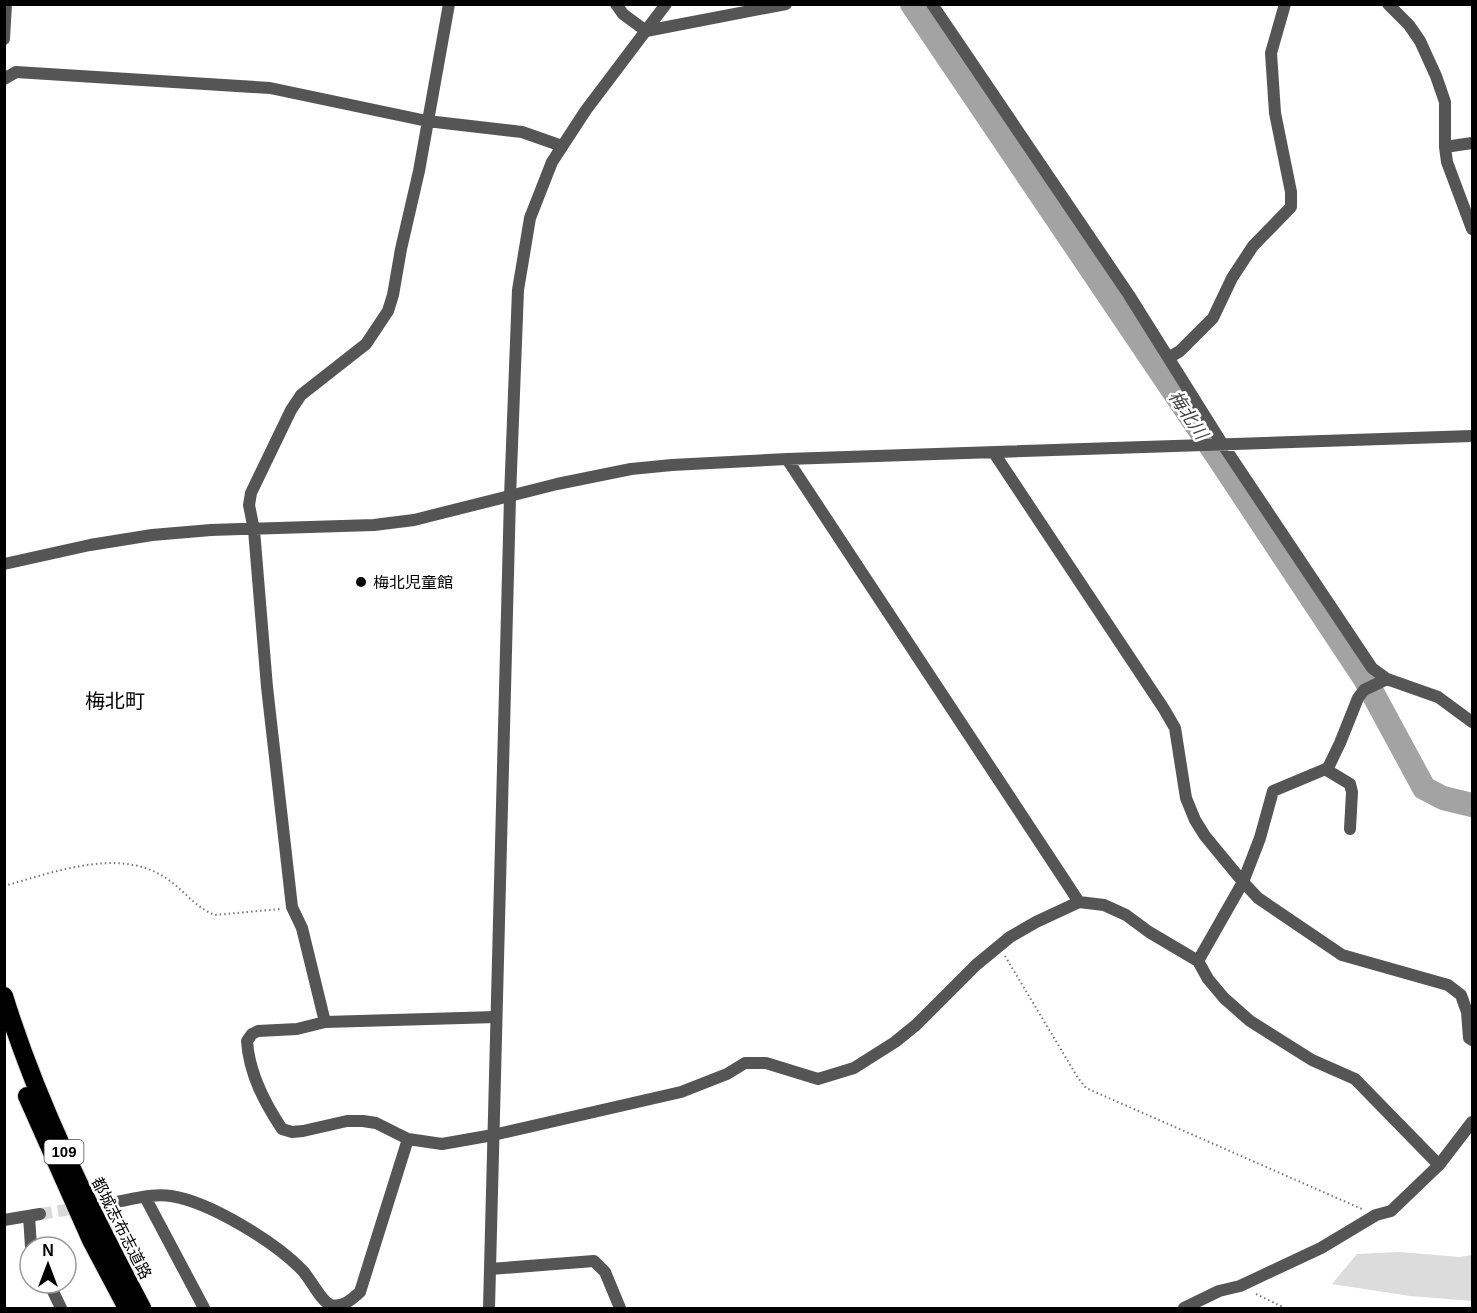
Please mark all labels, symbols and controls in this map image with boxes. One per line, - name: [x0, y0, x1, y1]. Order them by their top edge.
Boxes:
- water label: 梅北川: [1165, 387, 1213, 445]
- place label: 梅北児童館: [373, 574, 453, 591]
- marker: 梅北児童館: [354, 575, 368, 589]
- district label: 梅北町: [85, 690, 145, 712]
- road number: 109: [44, 1140, 84, 1164]
- street label: 都城志布志道路: [89, 1174, 155, 1282]
- north arrow: [18, 1235, 78, 1295]
- text: N: [42, 1242, 54, 1259]

